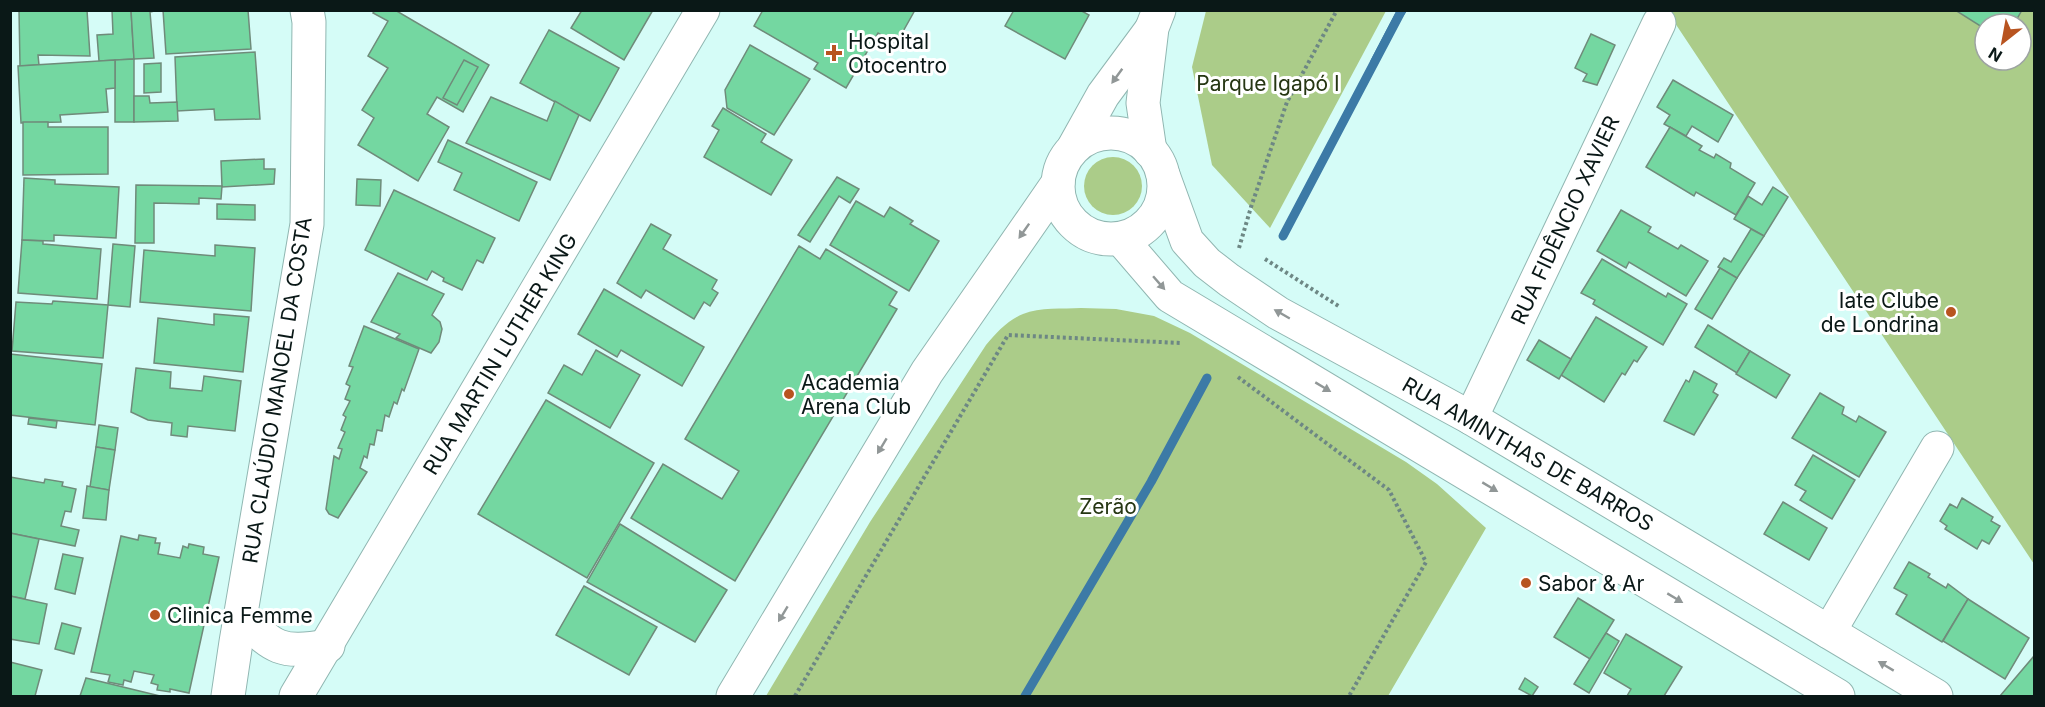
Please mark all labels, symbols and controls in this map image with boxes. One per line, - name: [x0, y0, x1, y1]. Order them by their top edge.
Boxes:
- north arrow: [1973, 12, 2033, 72]
- place label: Hospital Otocentro: [848, 29, 947, 78]
- text: N: [1985, 43, 2006, 67]
- marker: Hospital Otocentro: [825, 44, 843, 62]
- one-way arrow: [1111, 67, 1123, 83]
- park label: Parque Igapó I: [1196, 71, 1340, 96]
- street label: RUA FIDÊNCIO XAVIER: [1505, 111, 1624, 328]
- street label: RUA CLAÚDIO MANOEL DA COSTA: [236, 215, 317, 565]
- one-way arrow: [1019, 223, 1030, 240]
- street label: RUA MARTIN LUTHER KING: [418, 229, 582, 479]
- one-way arrow: [1152, 275, 1165, 290]
- place label: Iate Clube de Londrina: [1821, 288, 1939, 337]
- marker: Iate Clube de Londrina: [1944, 305, 1958, 319]
- one-way arrow: [1273, 309, 1290, 319]
- place label: Academia Arena Club: [801, 370, 911, 419]
- street label: RUA AMINTHAS DE BARROS: [1398, 372, 1658, 536]
- one-way arrow: [1315, 381, 1331, 392]
- marker: Academia Arena Club: [782, 387, 796, 401]
- one-way arrow: [877, 438, 888, 454]
- one-way arrow: [1482, 482, 1498, 493]
- park label: Zerão: [1079, 494, 1137, 519]
- place label: Sabor & Ar: [1538, 571, 1644, 596]
- marker: Sabor & Ar: [1519, 576, 1533, 590]
- one-way arrow: [1667, 593, 1683, 604]
- place label: Clinica Femme: [167, 603, 313, 628]
- one-way arrow: [777, 606, 788, 622]
- marker: Clinica Femme: [148, 608, 162, 622]
- one-way arrow: [1878, 661, 1894, 672]

